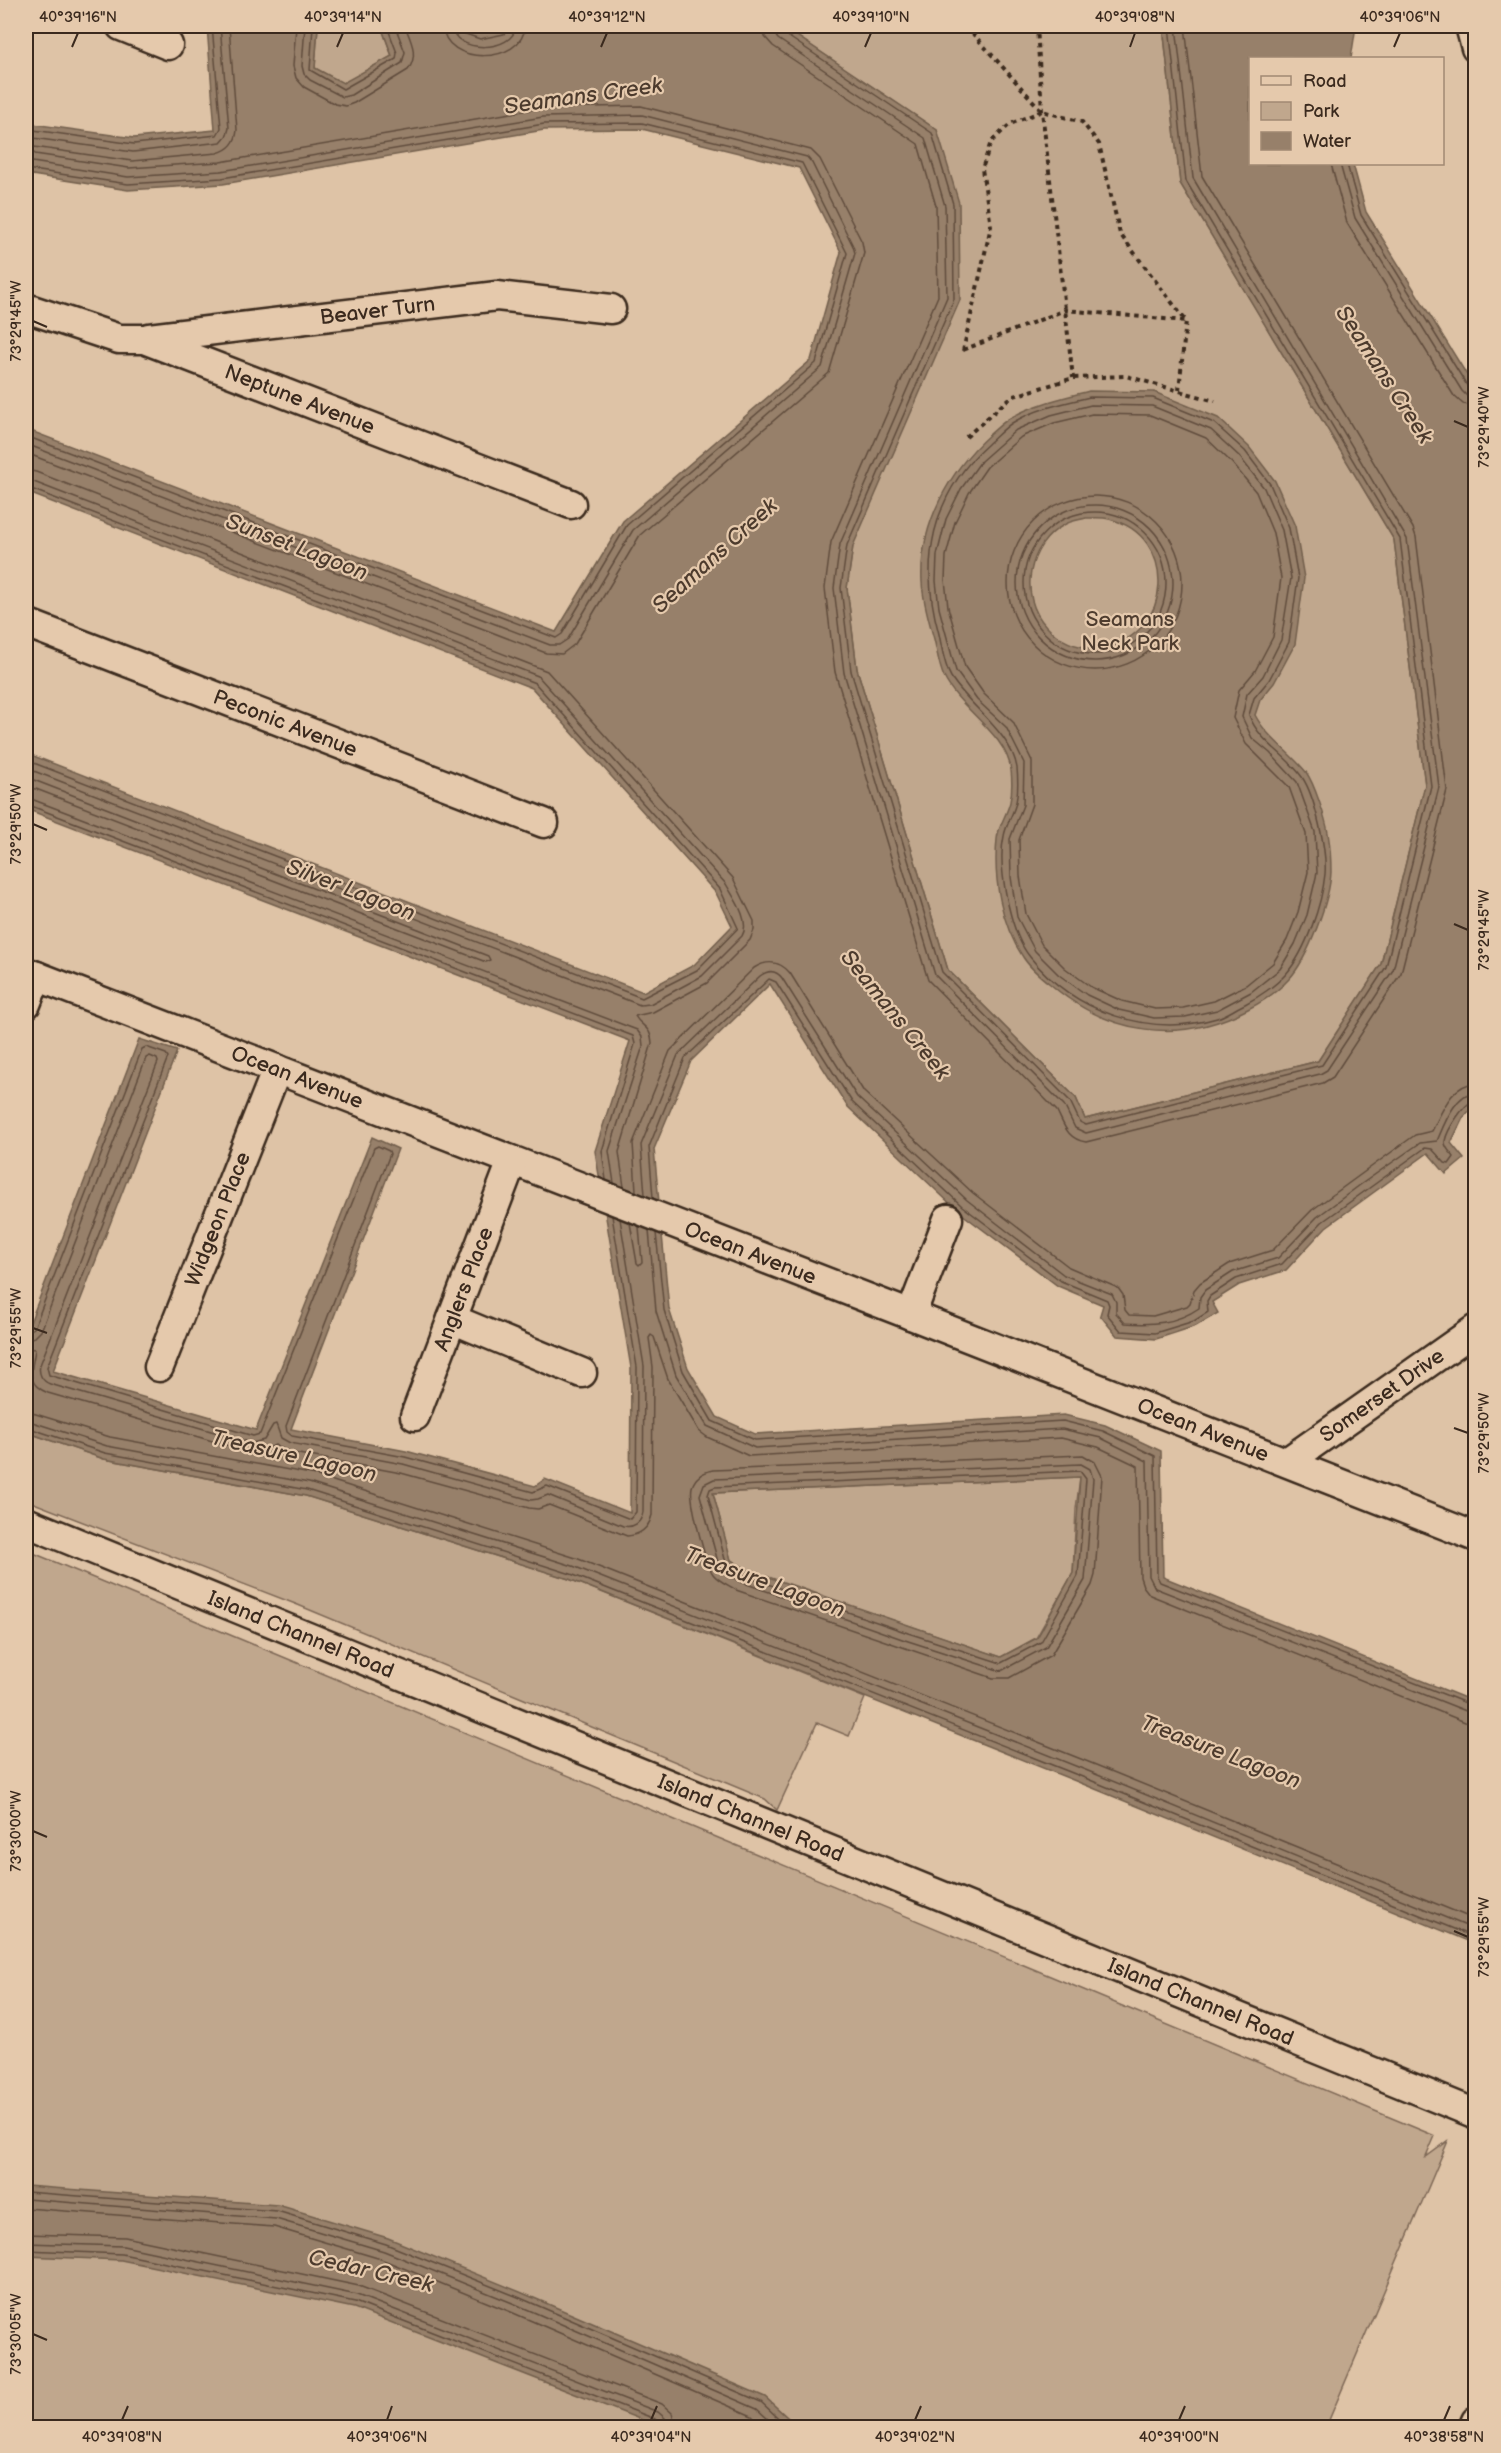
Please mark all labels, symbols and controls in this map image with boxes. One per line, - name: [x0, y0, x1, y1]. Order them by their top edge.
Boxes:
- text: 40°39'16"N: [39, 8, 117, 27]
- text: 40°39'14"N: [304, 8, 382, 27]
- text: 40°39'12"N: [568, 8, 646, 27]
- text: 40°39'10"N: [832, 8, 910, 27]
- text: 40°39'08"N: [1095, 8, 1175, 27]
- text: 40°39'06"N: [1359, 8, 1441, 27]
- legend: [1249, 57, 1444, 165]
- text: Road: [1303, 71, 1347, 92]
- water label: Seamans Creek: [503, 72, 665, 121]
- text: Park: [1303, 101, 1339, 122]
- text: Water: [1303, 131, 1351, 152]
- text: 73°29'45"W: [7, 280, 26, 362]
- street label: Beaver Turn: [318, 292, 436, 330]
- water label: Seamans Creek: [1329, 301, 1439, 450]
- street label: Neptune Avenue: [221, 359, 378, 440]
- text: 73°29'40"W: [1475, 386, 1494, 468]
- water label: Seamans Creek: [647, 492, 784, 619]
- water label: Sunset Lagoon: [222, 508, 371, 587]
- park label: Seamans Neck Park: [1081, 607, 1179, 656]
- street label: Peconic Avenue: [210, 685, 361, 763]
- text: 73°29'50"W: [7, 783, 26, 864]
- water label: Silver Lagoon: [282, 853, 419, 927]
- text: 73°29'45"W: [1475, 889, 1494, 971]
- water label: Seamans Creek: [834, 945, 956, 1086]
- street label: Ocean Avenue: [228, 1041, 367, 1114]
- street label: Widgeon Place: [180, 1148, 256, 1290]
- street label: Ocean Avenue: [681, 1216, 820, 1290]
- street label: Anglers Place: [429, 1223, 499, 1355]
- text: 73°29'55"W: [7, 1287, 26, 1368]
- street label: Somerset Drive: [1315, 1343, 1449, 1448]
- text: 73°29'50"W: [1475, 1392, 1494, 1473]
- street label: Ocean Avenue: [1134, 1393, 1272, 1467]
- water label: Treasure Lagoon: [208, 1424, 379, 1489]
- water label: Treasure Lagoon: [681, 1541, 848, 1624]
- street label: Island Channel Road: [204, 1586, 397, 1684]
- water label: Treasure Lagoon: [1137, 1710, 1304, 1795]
- street label: Island Channel Road: [654, 1769, 847, 1868]
- text: 73°30'00"W: [7, 1790, 26, 1872]
- text: 73°29'55"W: [1475, 1896, 1494, 1977]
- street label: Island Channel Road: [1104, 1953, 1297, 2051]
- water label: Cedar Creek: [306, 2244, 437, 2299]
- text: 73°30'05"W: [7, 2293, 26, 2375]
- text: 40°39'08"N: [82, 2428, 162, 2447]
- text: 40°39'06"N: [346, 2428, 428, 2447]
- text: 40°39'04"N: [611, 2428, 692, 2447]
- text: 40°39'02"N: [875, 2428, 955, 2447]
- text: 40°39'00"N: [1139, 2428, 1219, 2447]
- text: 40°38'58"N: [1404, 2428, 1484, 2447]

